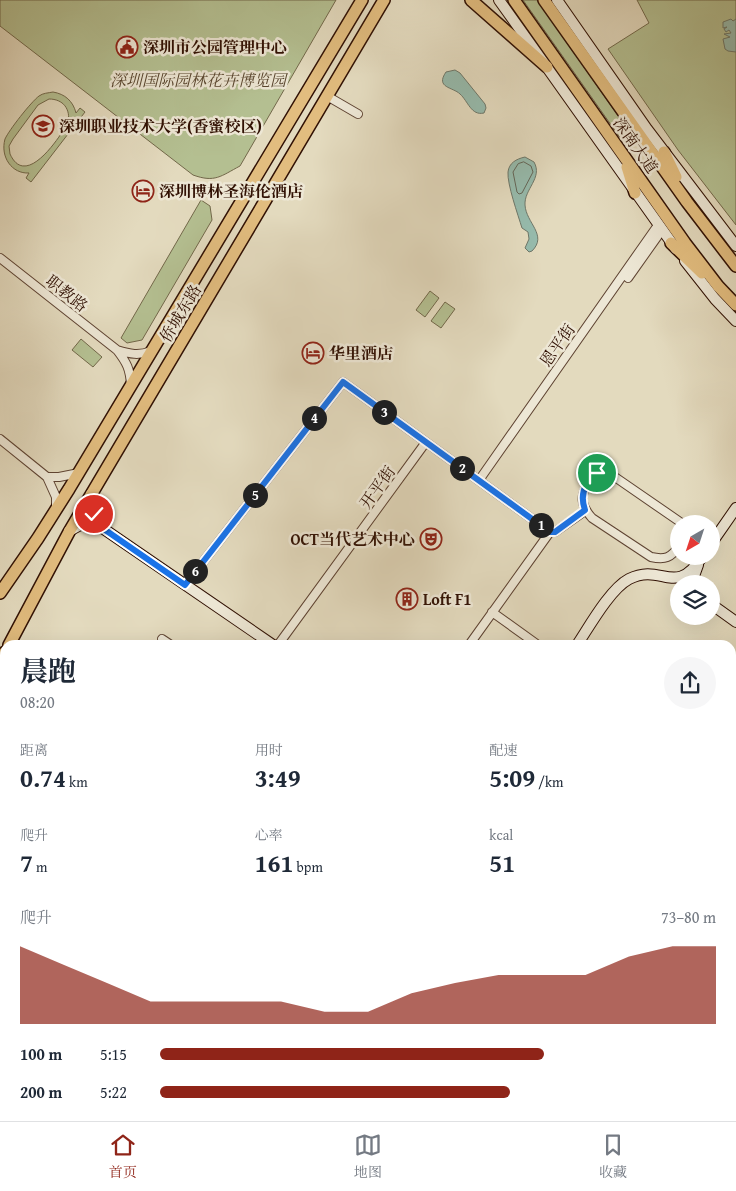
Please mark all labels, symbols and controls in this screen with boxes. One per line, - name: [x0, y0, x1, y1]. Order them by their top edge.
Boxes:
- public building icon: 深圳市公园管理中心: [115, 35, 139, 59]
- place label: 深圳市公园管理中心: [143, 35, 287, 59]
- park label: 深圳国际园林花卉博览园: [110, 68, 289, 92]
- street label: 深南大道: [608, 112, 664, 178]
- school or university icon: 深圳职业技术大学(香蜜校区): [31, 114, 55, 138]
- place label: 深圳职业技术大学(香蜜校区): [59, 114, 262, 138]
- hotel icon: 深圳博林圣海伦酒店: [131, 179, 155, 203]
- place label: 深圳博林圣海伦酒店: [159, 179, 303, 203]
- street label: 职教路: [41, 269, 93, 317]
- street label: 侨城东路: [153, 279, 207, 347]
- street label: 恩平街: [533, 318, 581, 372]
- hotel icon: 华里酒店: [301, 341, 325, 365]
- place label: 华里酒店: [329, 341, 393, 365]
- pin: 3: [372, 400, 396, 424]
- text: 3: [381, 402, 388, 422]
- pin: 4: [302, 406, 326, 430]
- text: 4: [311, 408, 318, 428]
- pin: [576, 452, 618, 494]
- pin: 2: [450, 456, 474, 480]
- text: 2: [459, 458, 466, 478]
- icon: arrive: [583, 459, 611, 487]
- street label: 开平街: [353, 461, 401, 513]
- pin: 5: [242, 482, 268, 508]
- text: 5: [252, 485, 259, 505]
- pin: [73, 493, 115, 535]
- icon: check: [80, 500, 108, 528]
- pin: 1: [528, 512, 554, 538]
- text: 1: [538, 515, 545, 535]
- north arrow: [670, 515, 720, 565]
- map controls: [670, 515, 720, 625]
- place label: OCT当代艺术中心: [290, 527, 415, 551]
- theatre icon: OCT当代艺术中心: [419, 527, 443, 551]
- pin: 6: [182, 558, 208, 584]
- text: 6: [192, 561, 199, 581]
- button: layers: [670, 575, 720, 625]
- building icon: Loft F1: [395, 587, 419, 611]
- place label: Loft F1: [423, 587, 472, 611]
- text: 晨跑: [20, 650, 76, 691]
- button: share: [664, 657, 716, 709]
- text: 08:20: [20, 690, 55, 714]
- text: 距离: [20, 740, 48, 760]
- text: 用时: [255, 740, 283, 760]
- text: 配速: [489, 740, 517, 760]
- text: 0.74: [20, 760, 66, 796]
- text: 3:49: [255, 760, 301, 796]
- text: 5:09: [489, 760, 535, 796]
- text: km: [66, 772, 88, 792]
- text: /km: [535, 772, 564, 792]
- text: 爬升: [20, 825, 48, 845]
- text: 心率: [255, 825, 283, 845]
- text: kcal: [489, 825, 513, 845]
- text: 7: [20, 845, 33, 881]
- text: 161: [255, 845, 294, 881]
- text: 51: [489, 845, 515, 881]
- text: m: [33, 857, 47, 877]
- text: bpm: [294, 857, 323, 877]
- text: 爬升: [20, 905, 52, 929]
- text: 73–80 m: [661, 905, 716, 929]
- text: 100 m: [20, 1042, 62, 1066]
- text: 5:15: [100, 1042, 127, 1066]
- text: 200 m: [20, 1080, 62, 1104]
- text: 5:22: [100, 1080, 127, 1104]
- tab: 首页: [109, 1131, 137, 1182]
- tab: 地图: [354, 1131, 382, 1182]
- tab: 收藏: [599, 1131, 627, 1182]

